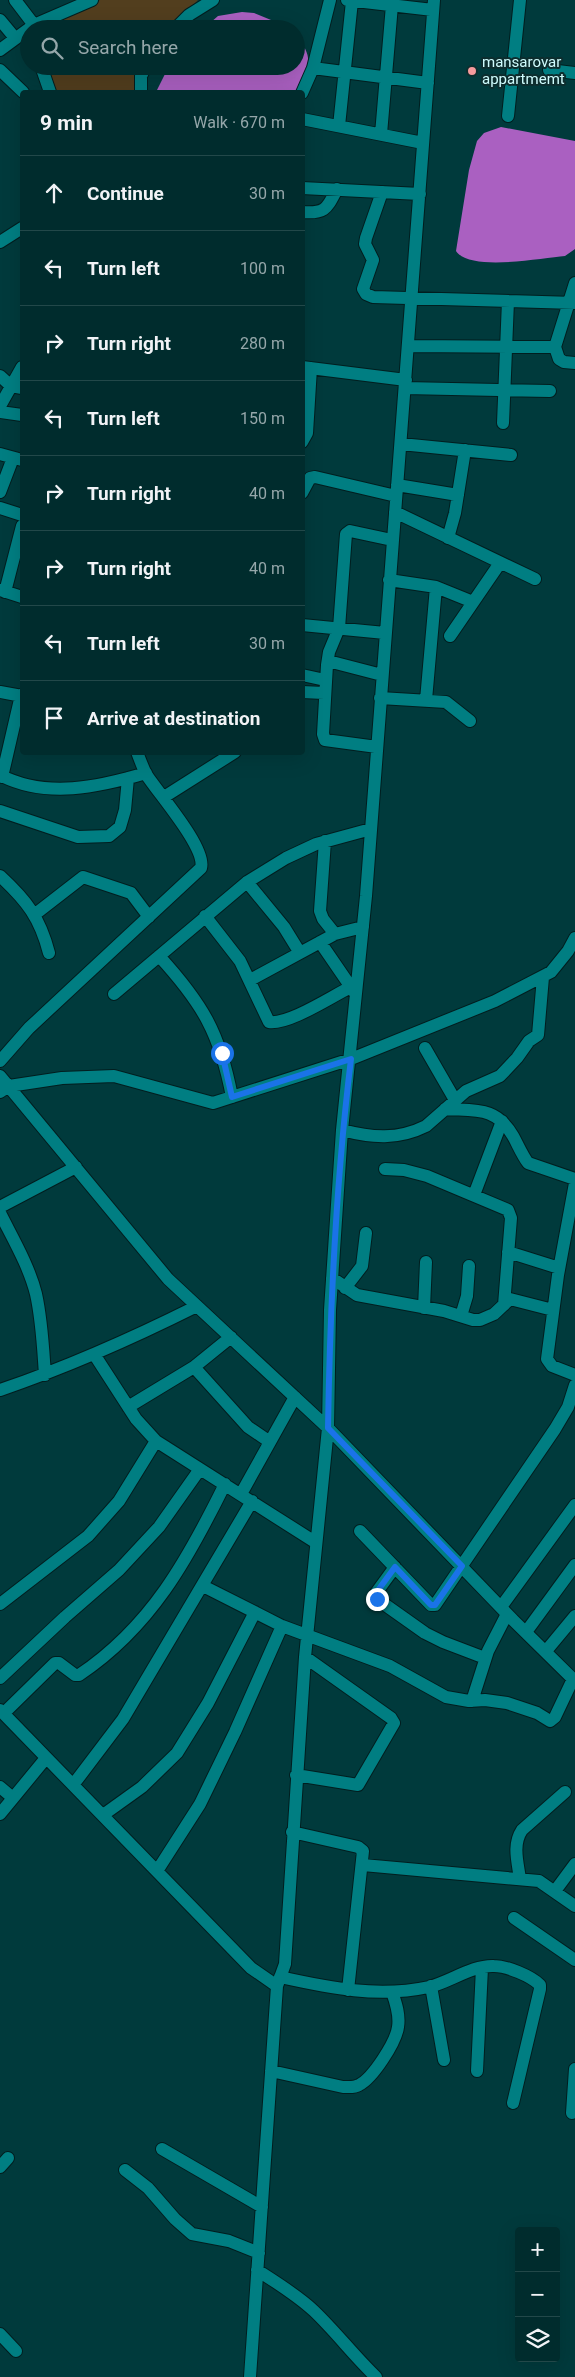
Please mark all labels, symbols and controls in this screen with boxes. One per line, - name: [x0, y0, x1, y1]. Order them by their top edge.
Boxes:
- search box: [20, 20, 305, 75]
- icon: search: [38, 34, 66, 62]
- text: Search here: [78, 36, 178, 59]
- place label: mansarovar appartmemt: [482, 53, 565, 88]
- marker: mansarovar appartmemt: [466, 65, 478, 77]
- text: 9 min: [40, 111, 93, 135]
- text: Walk · 670 m: [193, 113, 285, 132]
- icon: ahead: [40, 179, 68, 207]
- text: Continue: [87, 182, 164, 205]
- text: 30 m: [249, 184, 285, 203]
- icon: left: [40, 254, 68, 282]
- text: Turn left: [87, 257, 160, 280]
- text: 100 m: [240, 259, 285, 278]
- icon: right: [40, 329, 68, 357]
- text: Turn right: [87, 332, 171, 355]
- text: 280 m: [240, 334, 285, 353]
- icon: left: [40, 404, 68, 432]
- text: Turn left: [87, 407, 160, 430]
- text: 150 m: [240, 409, 285, 428]
- icon: right: [40, 479, 68, 507]
- text: Turn right: [87, 482, 171, 505]
- text: 40 m: [249, 484, 285, 503]
- icon: right: [40, 554, 68, 582]
- text: Turn right: [87, 557, 171, 580]
- text: 40 m: [249, 559, 285, 578]
- icon: left: [40, 629, 68, 657]
- text: Turn left: [87, 632, 160, 655]
- text: 30 m: [249, 634, 285, 653]
- icon: arrive: [40, 704, 68, 732]
- text: Arrive at destination: [87, 707, 260, 730]
- route start: [211, 1042, 234, 1065]
- route end: [366, 1588, 389, 1611]
- map controls: [515, 2227, 560, 2362]
- button: +: [515, 2227, 560, 2272]
- button: −: [515, 2272, 560, 2317]
- button: layers: [515, 2317, 560, 2362]

